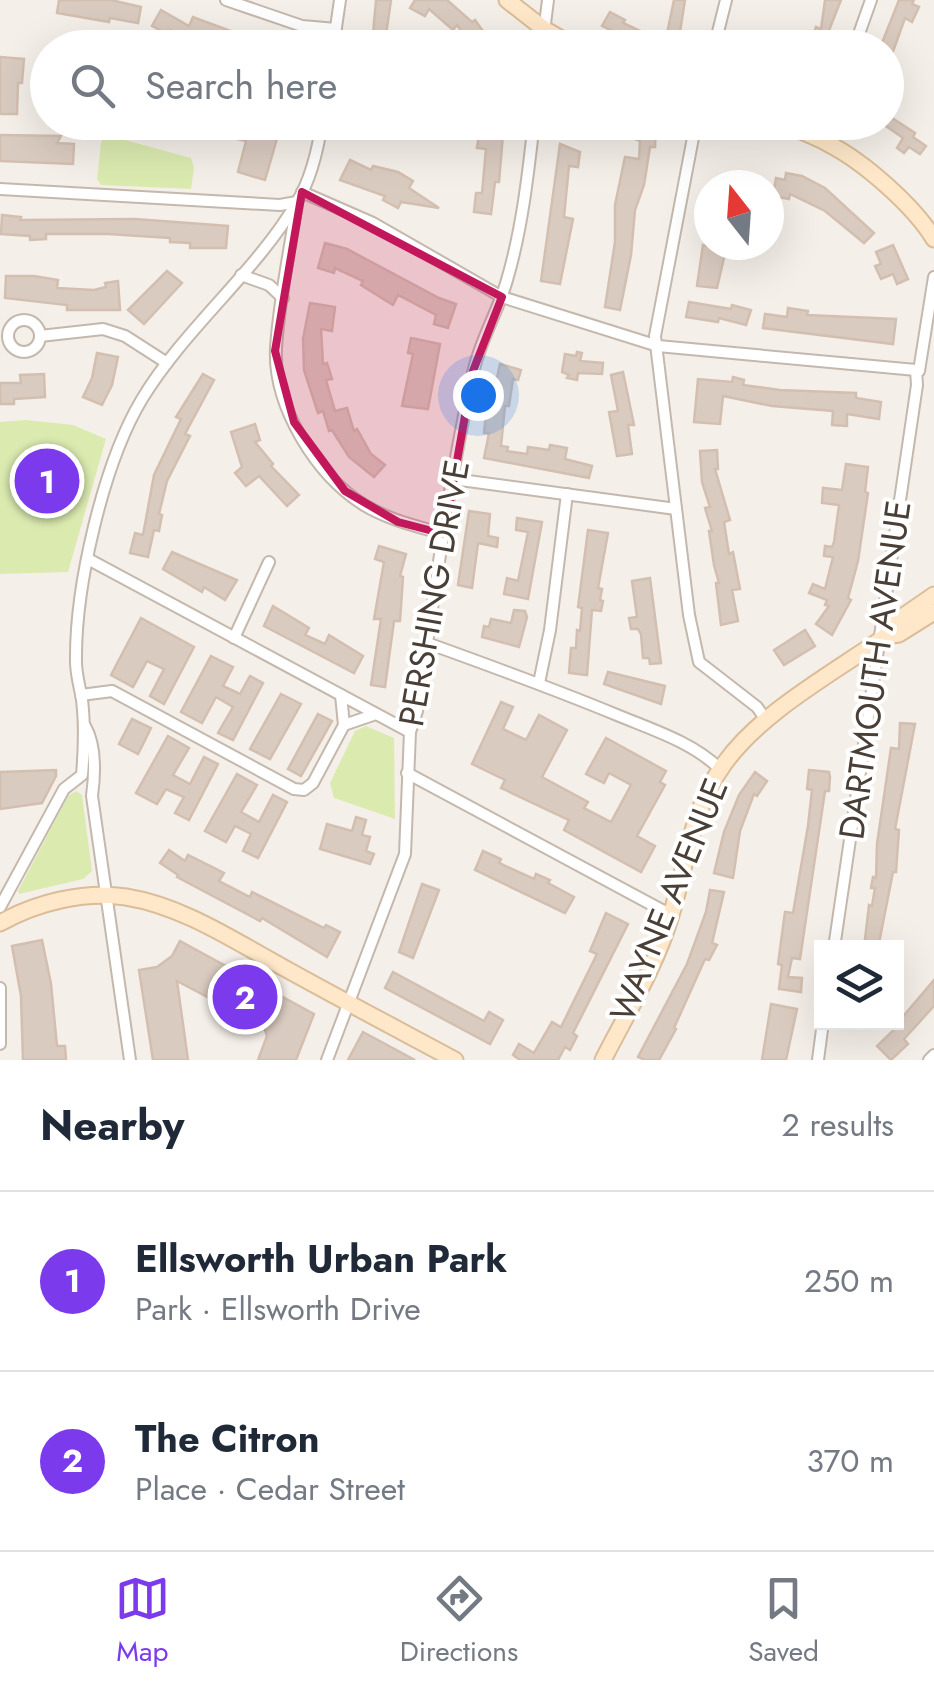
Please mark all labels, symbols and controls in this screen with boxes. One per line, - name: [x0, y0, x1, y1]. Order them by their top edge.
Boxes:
- search box: [30, 30, 904, 140]
- icon: search: [65, 58, 120, 113]
- text: Search here: [145, 58, 337, 113]
- north arrow: [694, 170, 784, 260]
- your location: [453, 370, 504, 421]
- pin: 1: [15, 444, 80, 518]
- street label: PERSHING DRIVE: [386, 456, 482, 730]
- street label: DARTMOUTH AVENUE: [826, 497, 924, 843]
- street label: WAYNE AVENUE: [597, 771, 741, 1029]
- map controls: [814, 940, 904, 1030]
- button: layers: [814, 940, 904, 1030]
- pin: 2: [212, 960, 278, 1034]
- text: Nearby: [40, 1095, 184, 1156]
- text: 2 results: [782, 1102, 894, 1148]
- text: Ellsworth Urban Park: [135, 1231, 507, 1286]
- text: 1: [64, 1258, 81, 1304]
- text: 250 m: [804, 1258, 894, 1304]
- text: Park · Ellsworth Drive: [135, 1286, 421, 1332]
- text: The Citron: [135, 1411, 320, 1466]
- text: 2: [62, 1438, 83, 1484]
- text: 370 m: [806, 1438, 894, 1484]
- text: Place · Cedar Street: [135, 1466, 405, 1512]
- tab: Map: [115, 1571, 170, 1672]
- tab: Directions: [400, 1571, 518, 1672]
- tab: Saved: [748, 1571, 819, 1672]

